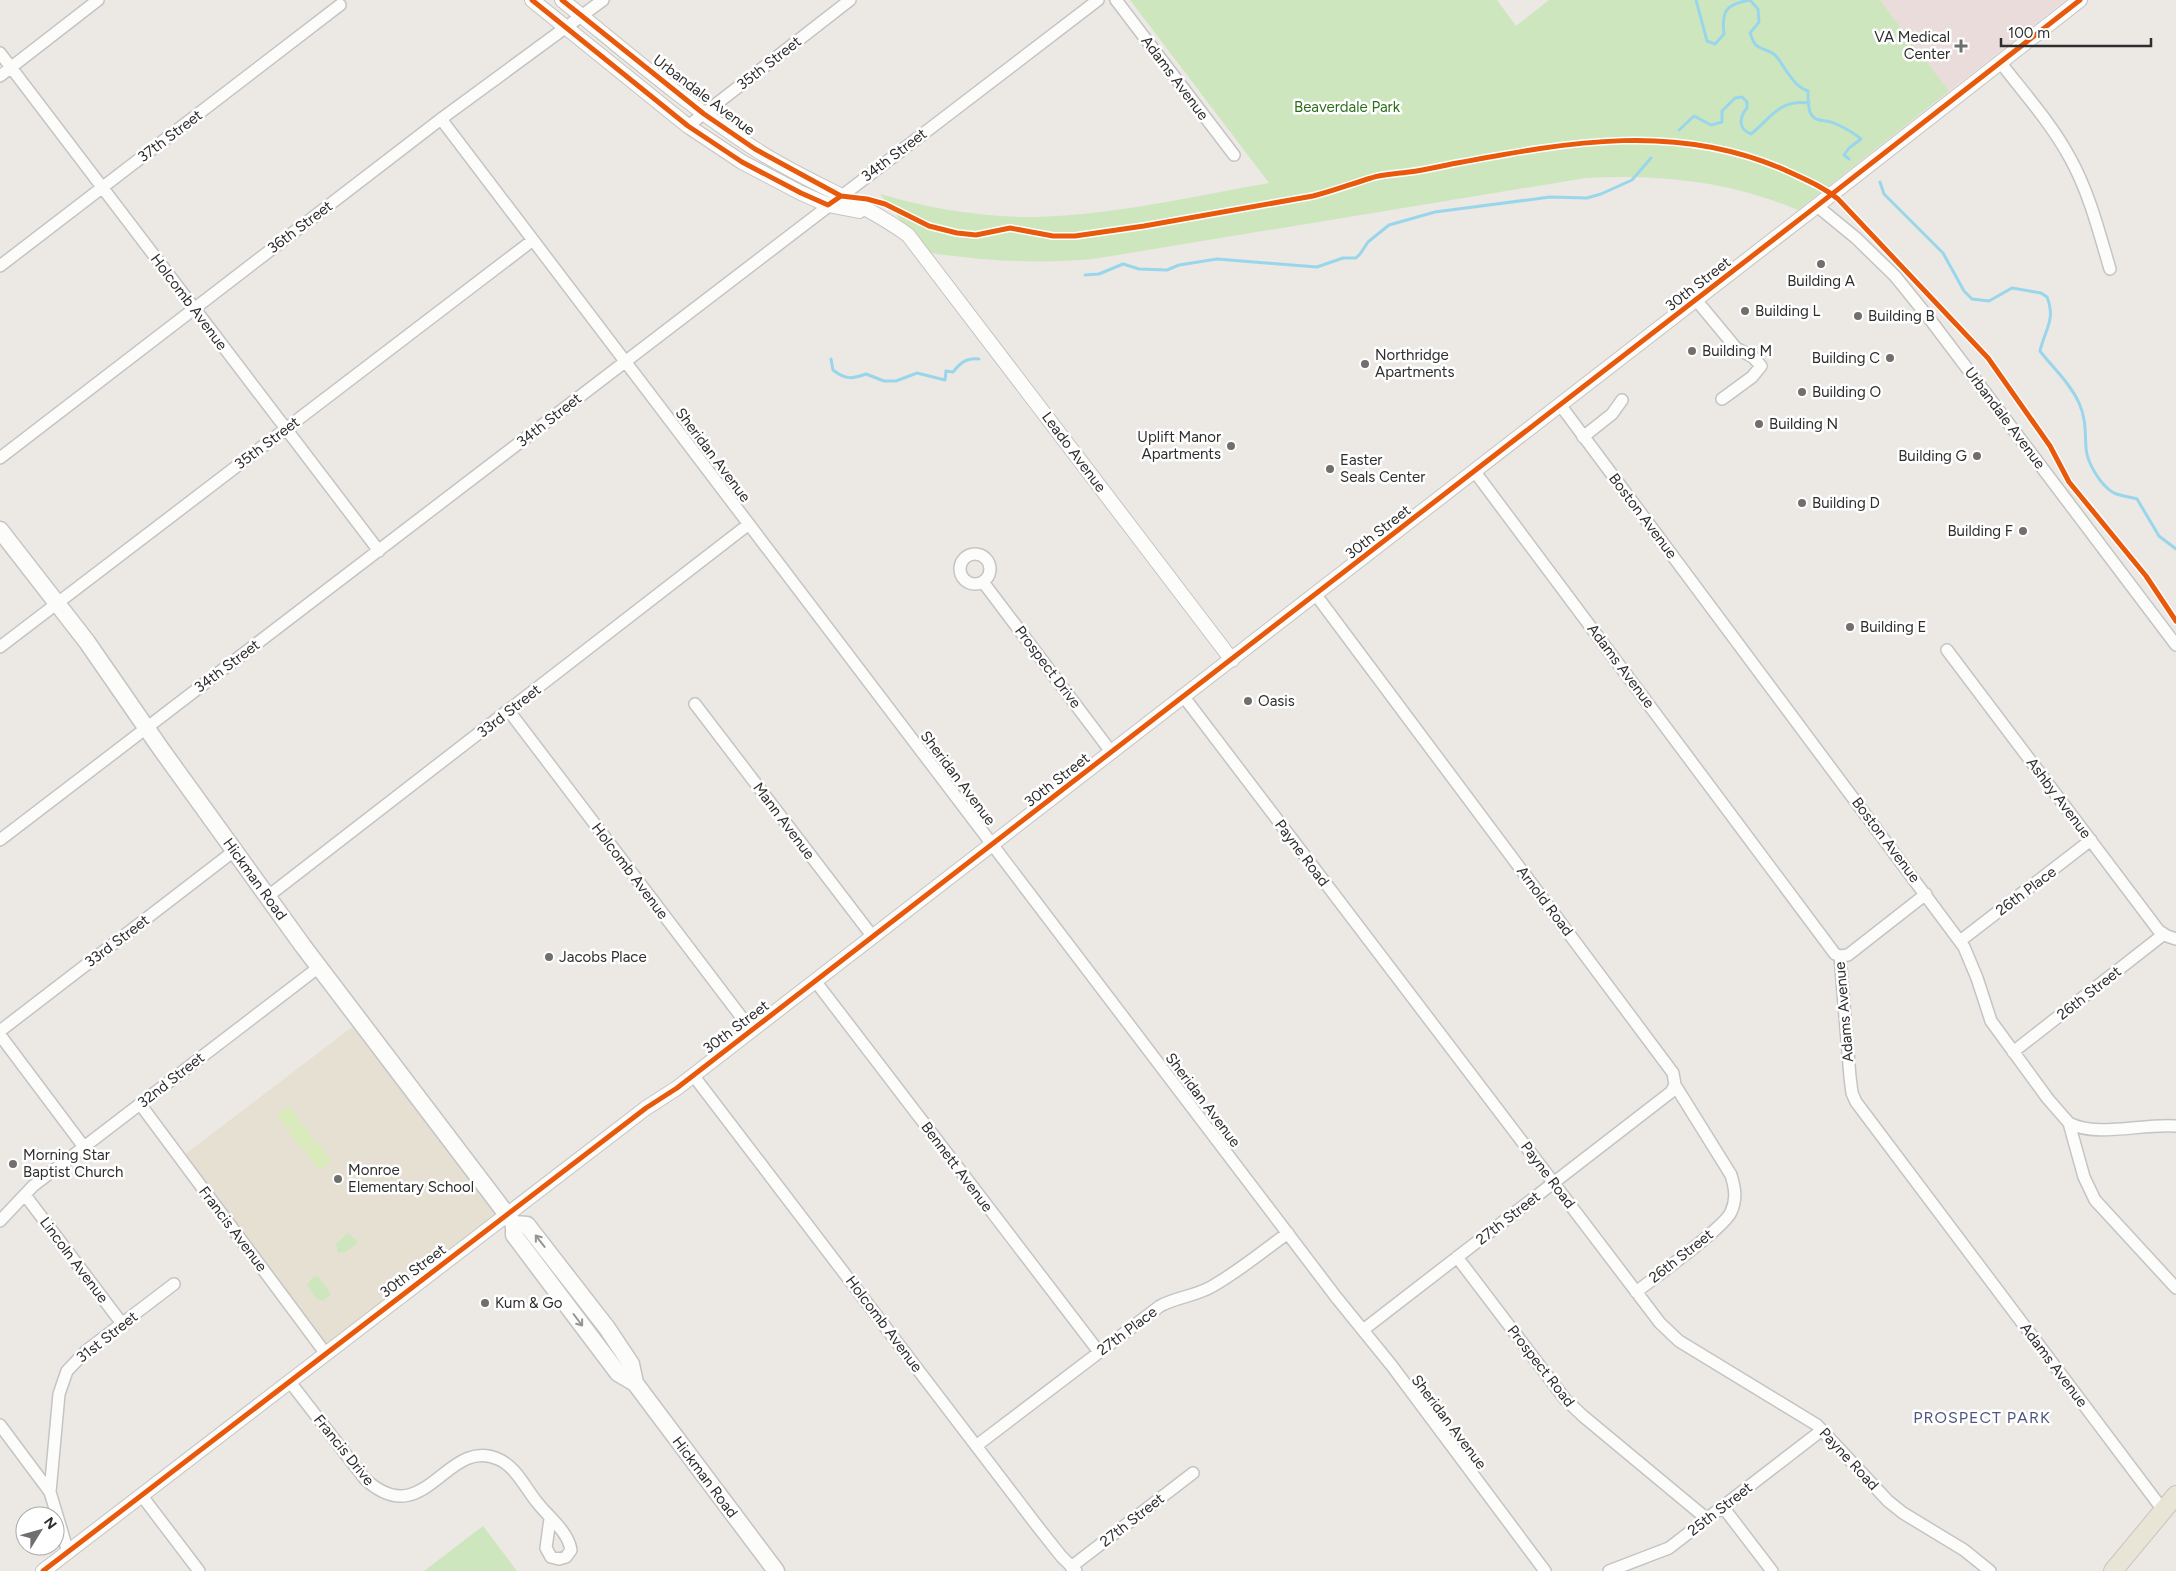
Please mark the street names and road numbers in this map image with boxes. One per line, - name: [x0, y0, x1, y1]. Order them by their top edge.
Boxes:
- street label: 35th Street: [733, 32, 805, 94]
- street label: Adams Avenue: [1138, 32, 1212, 124]
- street label: Urbandale Avenue: [650, 51, 758, 139]
- street label: 37th Street: [134, 106, 206, 166]
- street label: 34th Street: [858, 124, 931, 185]
- street label: 36th Street: [264, 197, 336, 257]
- street label: Holcomb Avenue: [147, 250, 231, 354]
- street label: 30th Street: [1662, 253, 1734, 315]
- street label: Urbandale Avenue: [1961, 364, 2049, 472]
- street label: 34th Street: [513, 389, 585, 451]
- street label: Sheridan Avenue: [672, 404, 754, 506]
- street label: Leado Avenue: [1038, 408, 1110, 496]
- street label: 35th Street: [231, 413, 303, 473]
- street label: Boston Avenue: [1605, 470, 1681, 562]
- street label: 30th Street: [1342, 501, 1414, 563]
- street label: Adams Avenue: [1584, 620, 1658, 712]
- street label: Prospect Drive: [1011, 622, 1085, 712]
- street label: 34th Street: [191, 635, 264, 696]
- street label: 33rd Street: [474, 680, 545, 741]
- street label: Sheridan Avenue: [917, 727, 999, 829]
- street label: 30th Street: [1021, 749, 1093, 811]
- street label: Ashby Avenue: [2023, 754, 2095, 842]
- street label: Mann Avenue: [749, 779, 819, 863]
- street label: Boston Avenue: [1848, 794, 1924, 886]
- street label: Payne Road: [1271, 816, 1333, 890]
- street label: Holcomb Avenue: [588, 819, 672, 923]
- street label: Hickman Road: [219, 834, 291, 924]
- street label: Arnold Road: [1513, 863, 1577, 939]
- street label: 26th Place: [1992, 863, 2060, 919]
- street label: 33rd Street: [81, 911, 153, 971]
- street label: Adams Avenue: [1831, 961, 1857, 1063]
- street label: 26th Street: [2053, 962, 2125, 1024]
- street label: 30th Street: [700, 996, 773, 1058]
- street label: 32nd Street: [134, 1048, 208, 1112]
- street label: Sheridan Avenue: [1162, 1049, 1244, 1151]
- street label: Bennett Avenue: [917, 1118, 997, 1216]
- street label: Payne Road: [1517, 1138, 1579, 1212]
- street label: Francis Avenue: [195, 1183, 271, 1275]
- street label: 27th Street: [1472, 1187, 1544, 1249]
- street label: Lincoln Avenue: [36, 1214, 112, 1306]
- street label: 26th Street: [1645, 1225, 1717, 1287]
- street label: 30th Street: [377, 1240, 450, 1302]
- street label: Holcomb Avenue: [842, 1272, 926, 1376]
- street label: 27th Place: [1094, 1303, 1160, 1359]
- street label: 31st Street: [73, 1307, 141, 1366]
- street label: Adams Avenue: [2017, 1319, 2091, 1411]
- street label: Prospect Road: [1504, 1322, 1578, 1410]
- street label: Sheridan Avenue: [1408, 1371, 1490, 1473]
- street label: Francis Drive: [310, 1411, 378, 1489]
- street label: Payne Road: [1816, 1424, 1882, 1494]
- street label: Hickman Road: [669, 1433, 741, 1521]
- street label: 25th Street: [1684, 1478, 1756, 1540]
- street label: 27th Street: [1096, 1489, 1168, 1551]

